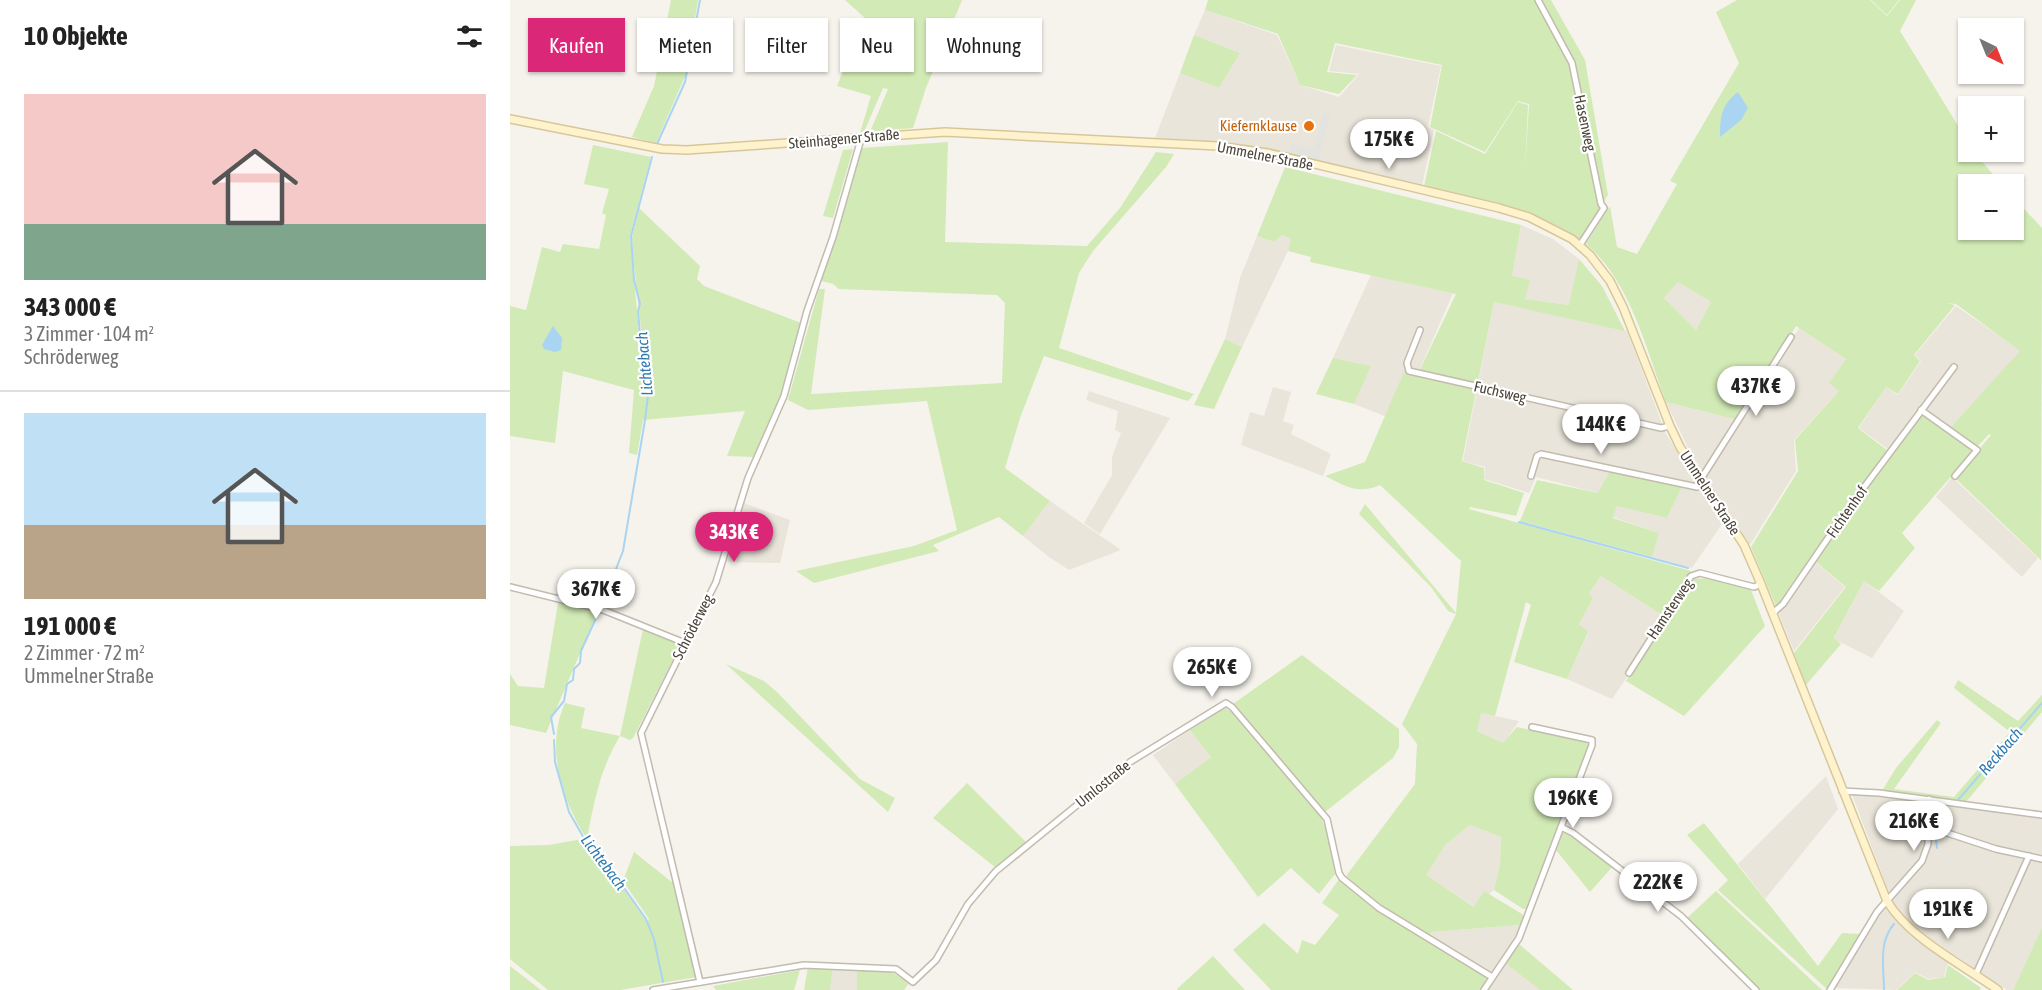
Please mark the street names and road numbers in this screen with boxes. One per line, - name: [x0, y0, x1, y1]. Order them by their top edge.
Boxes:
- street label: Hasenweg: [1571, 93, 1600, 153]
- street label: Steinhagener Straße: [788, 125, 900, 152]
- street label: Ummelner Straße: [1216, 138, 1315, 173]
- street label: Fuchsweg: [1472, 377, 1529, 406]
- street label: Ummelner Straße: [1677, 447, 1744, 538]
- street label: Fichtenhof: [1823, 483, 1870, 541]
- street label: Hamsterweg: [1643, 575, 1696, 642]
- street label: Schröderweg: [669, 591, 716, 662]
- street label: Umlostraße: [1072, 756, 1133, 811]

